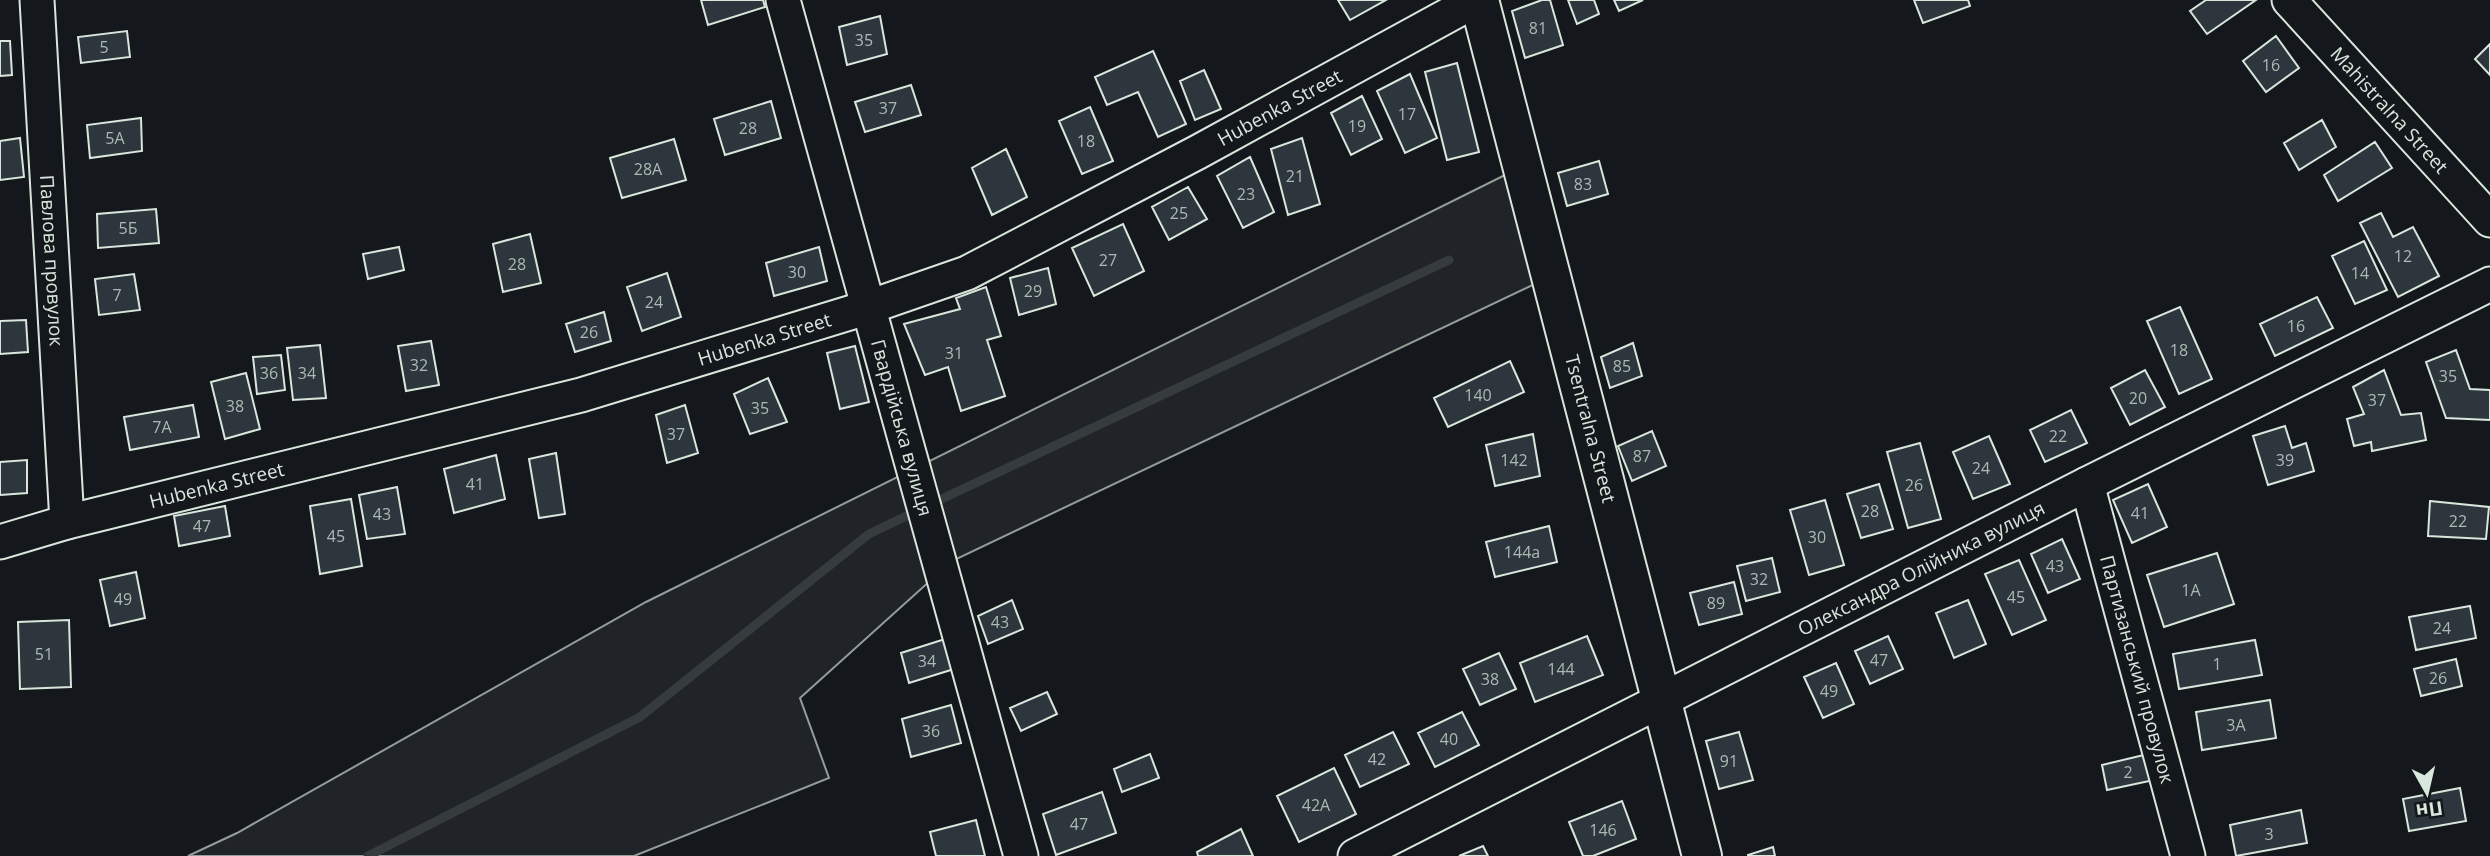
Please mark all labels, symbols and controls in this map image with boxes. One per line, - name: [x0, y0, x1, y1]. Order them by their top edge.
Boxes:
- house number: 81: [1529, 17, 1547, 39]
- house number: 35: [855, 29, 873, 51]
- house number: 5: [99, 36, 109, 58]
- street label: Mahistralna Street: [2325, 41, 2454, 179]
- house number: 16: [2262, 54, 2280, 76]
- street label: Hubenka Street: [1213, 63, 1347, 152]
- house number: 37: [879, 97, 897, 119]
- house number: 17: [1398, 103, 1416, 125]
- house number: 19: [1348, 115, 1366, 137]
- house number: 28: [739, 117, 757, 139]
- house number: 5А: [105, 127, 126, 149]
- house number: 18: [1077, 130, 1095, 152]
- house number: 28А: [634, 158, 663, 180]
- house number: 21: [1286, 165, 1304, 187]
- house number: 83: [1574, 173, 1592, 195]
- street label: Павлова провулок: [34, 174, 70, 347]
- house number: 23: [1237, 183, 1255, 205]
- house number: 25: [1170, 202, 1188, 224]
- house number: 5Б: [119, 217, 137, 239]
- house number: 12: [2394, 245, 2412, 267]
- house number: 27: [1099, 249, 1117, 271]
- house number: 28: [508, 253, 526, 275]
- house number: 30: [788, 261, 806, 283]
- house number: 14: [2351, 262, 2369, 284]
- house number: 29: [1024, 280, 1042, 302]
- house number: 7: [112, 284, 122, 306]
- house number: 24: [645, 291, 663, 313]
- street label: Hubenka Street: [694, 306, 834, 372]
- house number: 16: [2287, 315, 2305, 337]
- house number: 26: [580, 321, 598, 343]
- street label: Гвардійська вулиця: [865, 336, 939, 519]
- house number: 18: [2170, 339, 2188, 361]
- house number: 31: [945, 342, 963, 364]
- street label: Tsentralna Street: [1559, 352, 1622, 506]
- house number: 32: [410, 354, 428, 376]
- house number: 85: [1613, 355, 1631, 377]
- house number: 36: [260, 362, 278, 384]
- house number: 34: [298, 362, 316, 384]
- house number: 35: [2439, 365, 2457, 387]
- house number: 140: [1464, 384, 1492, 406]
- house number: 20: [2129, 387, 2147, 409]
- house number: 37: [2368, 389, 2386, 411]
- house number: 38: [226, 395, 244, 417]
- house number: 35: [751, 397, 769, 419]
- house number: 7А: [152, 416, 173, 438]
- house number: 37: [667, 423, 685, 445]
- house number: 22: [2049, 425, 2067, 447]
- house number: 87: [1633, 445, 1651, 467]
- house number: 142: [1500, 449, 1528, 471]
- house number: 39: [2276, 449, 2294, 471]
- street label: Hubenka Street: [146, 456, 287, 514]
- house number: 24: [1972, 457, 1990, 479]
- house number: 41: [466, 473, 484, 495]
- house number: 26: [1905, 474, 1923, 496]
- street label: Олександра Олійника вулиця: [1793, 495, 2049, 642]
- house number: 28: [1861, 500, 1879, 522]
- house number: 41: [2131, 502, 2149, 524]
- house number: 43: [373, 503, 391, 525]
- house number: 22: [2449, 510, 2467, 532]
- house number: 47: [193, 515, 211, 537]
- house number: 45: [327, 525, 345, 547]
- house number: 30: [1808, 526, 1826, 548]
- house number: 144а: [1504, 541, 1540, 563]
- street label: Партизанський провулок: [2094, 552, 2181, 787]
- house number: 43: [2046, 555, 2064, 577]
- house number: 32: [1750, 568, 1768, 590]
- house number: 1А: [2181, 579, 2202, 601]
- house number: 45: [2007, 586, 2025, 608]
- house number: 49: [114, 588, 132, 610]
- house number: 89: [1707, 592, 1725, 614]
- house number: 43: [991, 611, 1009, 633]
- house number: 24: [2433, 617, 2451, 639]
- house number: 51: [35, 643, 53, 665]
- house number: 47: [1870, 649, 1888, 671]
- house number: 34: [918, 650, 936, 672]
- house number: 1: [2212, 653, 2222, 675]
- house number: 144: [1547, 658, 1575, 680]
- house number: 26: [2429, 667, 2447, 689]
- house number: 38: [1481, 668, 1499, 690]
- house number: 49: [1820, 680, 1838, 702]
- house number: 3А: [2226, 714, 2247, 736]
- house number: 36: [922, 720, 940, 742]
- house number: 40: [1440, 728, 1458, 750]
- house number: 42: [1368, 748, 1386, 770]
- house number: 91: [1720, 750, 1738, 772]
- north arrow: [2392, 758, 2462, 828]
- house number: 2: [2123, 761, 2133, 783]
- house number: 42А: [1302, 794, 1331, 816]
- text: Пн: [2414, 795, 2444, 825]
- house number: 47: [1070, 813, 1088, 835]
- house number: 146: [1589, 819, 1617, 841]
- house number: 3: [2264, 823, 2274, 845]

